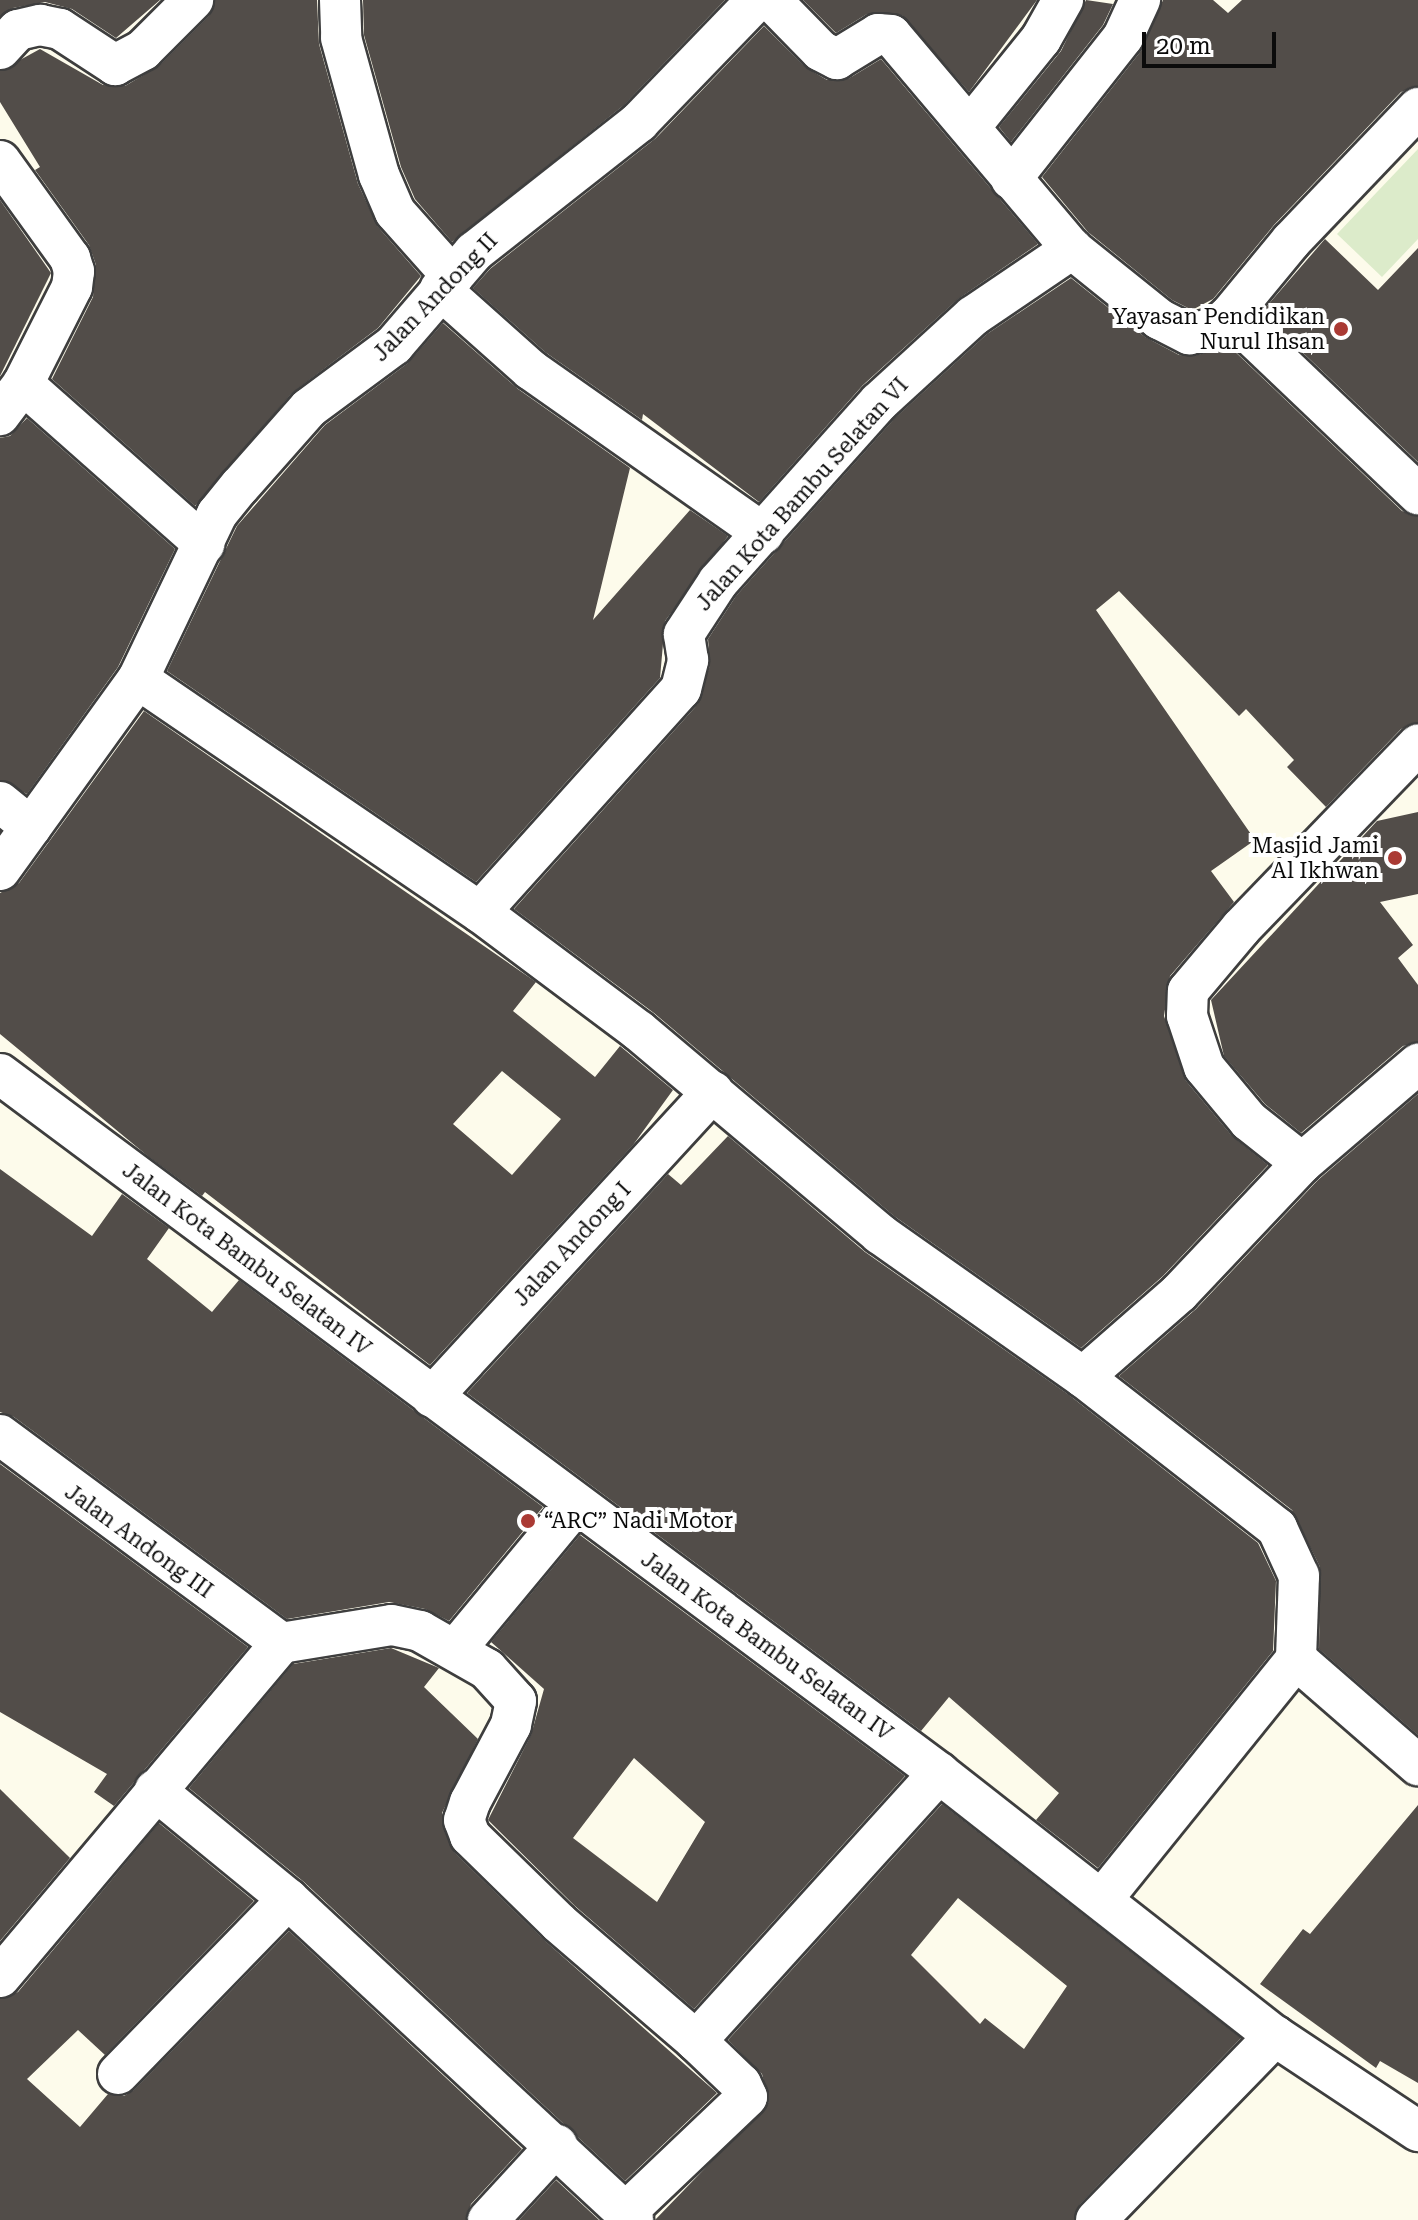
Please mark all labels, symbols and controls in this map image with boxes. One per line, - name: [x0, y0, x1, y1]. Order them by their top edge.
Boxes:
- scale bar: [1146, 16, 1280, 66]
- text: 20 m: [1156, 32, 1211, 60]
- street label: Jalan Andong II: [367, 227, 503, 367]
- place label: Yayasan Pendidikan Nurul Ihsan: [1112, 303, 1325, 354]
- marker: Yayasan Pendidikan Nurul Ihsan: [1332, 320, 1350, 338]
- street label: Jalan Kota Bambu Selatan VI: [690, 372, 914, 616]
- place label: Masjid Jami Al Ikhwan: [1252, 832, 1379, 884]
- marker: Masjid Jami Al Ikhwan: [1386, 849, 1404, 867]
- street label: Jalan Kota Bambu Selatan IV: [117, 1157, 377, 1361]
- street label: Jalan Andong I: [508, 1177, 636, 1311]
- street label: Jalan Andong III: [60, 1478, 218, 1604]
- place label: “ARC” Nadi Motor: [544, 1508, 733, 1534]
- marker: “ARC” Nadi Motor: [519, 1512, 537, 1530]
- street label: Jalan Kota Bambu Selatan IV: [636, 1546, 898, 1746]

